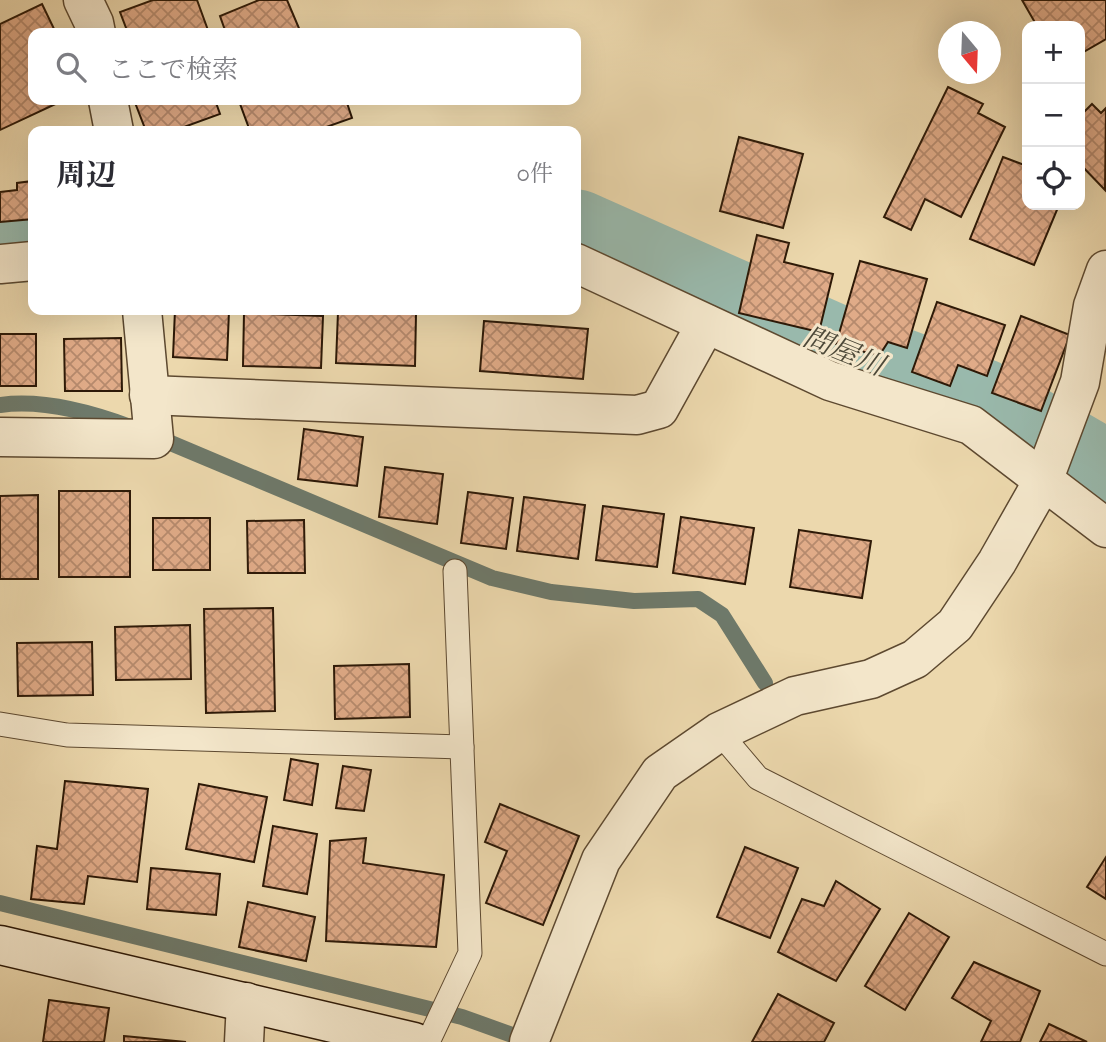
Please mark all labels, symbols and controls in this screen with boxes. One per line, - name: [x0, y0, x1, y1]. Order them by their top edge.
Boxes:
- north arrow: [938, 21, 1001, 84]
- map controls: [1022, 21, 1085, 210]
- button: +: [1022, 21, 1085, 84]
- search box: [28, 28, 581, 105]
- icon: search: [52, 48, 90, 86]
- text: ここで検索: [108, 53, 238, 85]
- button: −: [1022, 84, 1085, 147]
- button: locate: [1022, 147, 1085, 210]
- text: 周辺: [56, 157, 116, 193]
- text: 0件: [517, 159, 553, 187]
- water label: 問屋川: [798, 319, 892, 384]

